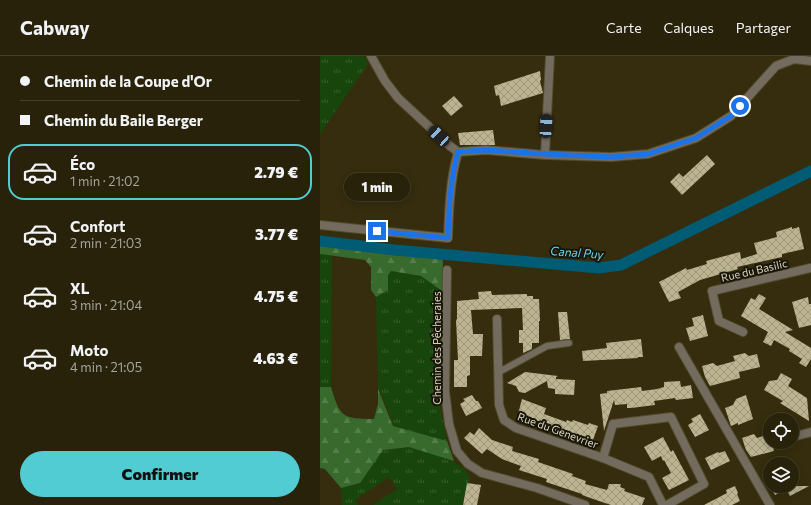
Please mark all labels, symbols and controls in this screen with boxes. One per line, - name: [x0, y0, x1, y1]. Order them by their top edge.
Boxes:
- text: Cabway: [20, 16, 90, 39]
- text: Carte: [606, 19, 642, 36]
- text: Calques: [664, 19, 714, 36]
- text: Partager: [736, 19, 791, 36]
- text: Chemin de la Coupe d'Or: [44, 72, 212, 90]
- route start: [731, 97, 749, 115]
- text: Chemin du Baile Berger: [44, 111, 203, 129]
- car: [539, 114, 553, 138]
- car: [426, 123, 452, 149]
- icon: car: [22, 154, 58, 190]
- text: Éco: [70, 155, 95, 173]
- text: 2.79 €: [254, 163, 298, 181]
- text: 1 min · 21:02: [70, 173, 140, 189]
- callout: 1 min: [344, 173, 410, 201]
- text: 1 min: [361, 179, 393, 195]
- icon: car: [22, 216, 58, 252]
- text: Confort: [70, 217, 125, 235]
- route end: [368, 222, 386, 240]
- text: 3.77 €: [255, 225, 298, 243]
- text: 2 min · 21:03: [70, 235, 142, 251]
- water label: Canal Puy: [550, 243, 605, 261]
- street label: Rue du Basilic: [720, 256, 788, 284]
- icon: car: [22, 278, 58, 314]
- text: XL: [70, 279, 89, 297]
- text: 4.75 €: [254, 287, 298, 305]
- street label: Chemin des Pêcheraies: [430, 291, 443, 405]
- text: 3 min · 21:04: [70, 297, 142, 313]
- icon: car: [22, 340, 58, 376]
- text: Moto: [70, 341, 109, 359]
- text: 4.63 €: [253, 349, 298, 367]
- text: 4 min · 21:05: [70, 359, 142, 375]
- street label: Rue du Genevrier: [516, 409, 601, 451]
- map controls: [763, 413, 799, 493]
- button: locate: [763, 413, 799, 449]
- button: Confirmer: [20, 451, 300, 497]
- button: layers: [763, 457, 799, 493]

